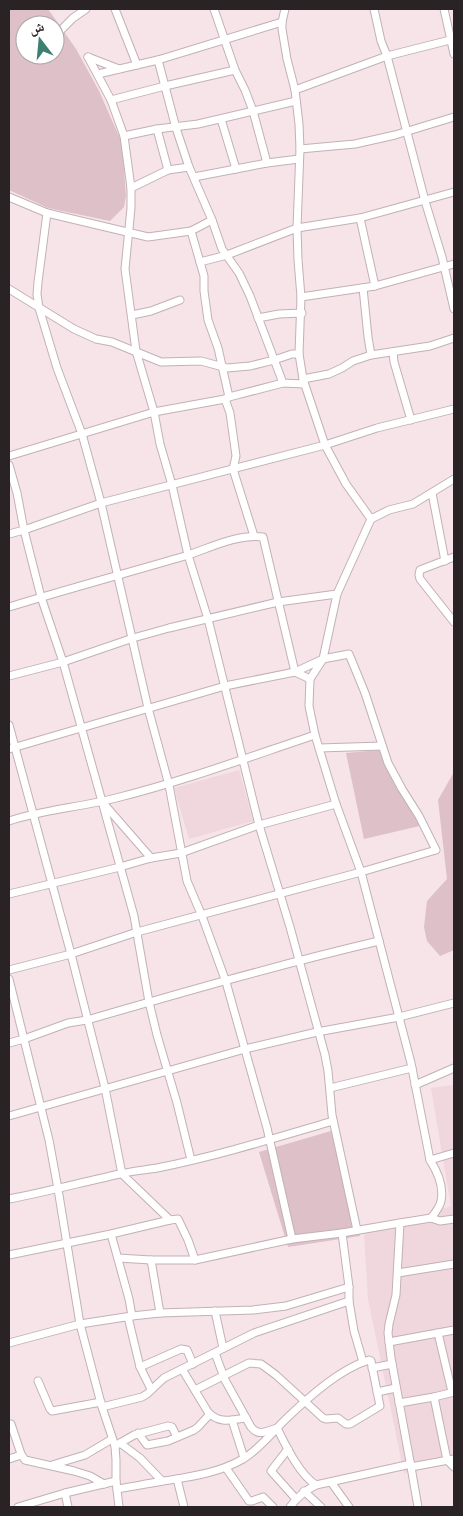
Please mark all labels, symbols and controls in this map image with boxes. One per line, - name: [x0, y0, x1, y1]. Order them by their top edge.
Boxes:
- north arrow: [15, 15, 65, 65]
- text: ش: [27, 16, 46, 38]

